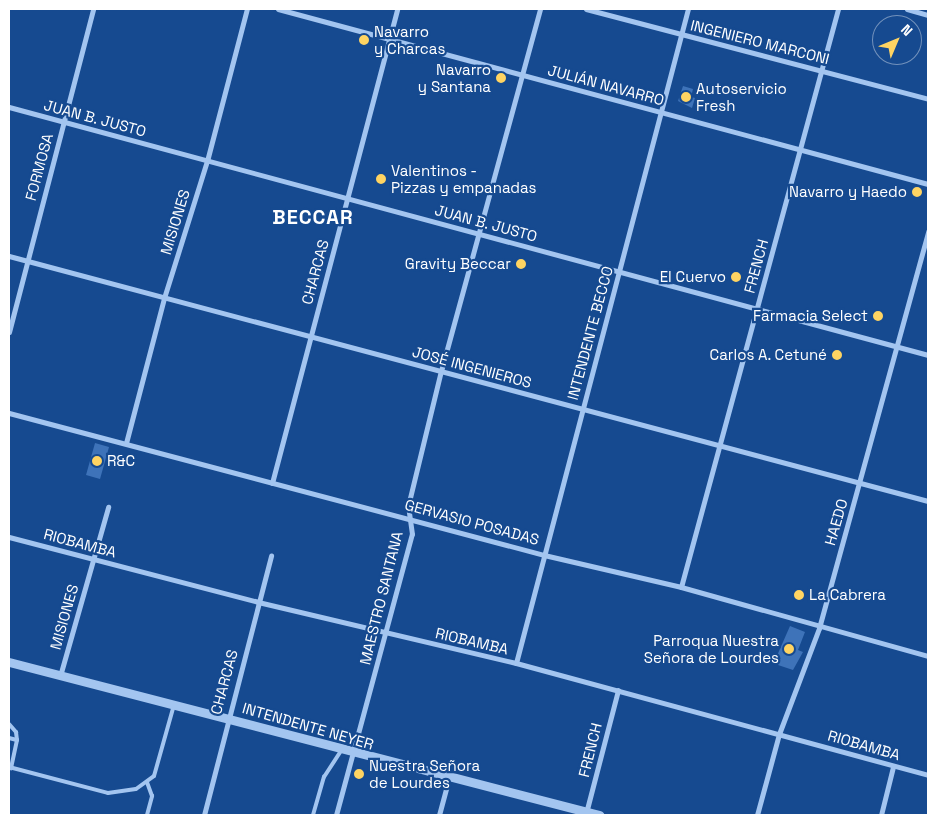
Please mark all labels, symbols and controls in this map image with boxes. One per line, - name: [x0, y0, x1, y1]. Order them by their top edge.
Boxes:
- north arrow: [872, 15, 922, 65]
- street label: INGENIERO MARCONI: [689, 16, 831, 68]
- text: N: [897, 20, 917, 40]
- place label: Navarro y Charcas: [374, 22, 445, 57]
- marker: Navarro y Charcas: [358, 34, 370, 46]
- place label: Navarro y Santana: [418, 60, 491, 95]
- street label: JULIÁN NAVARRO: [546, 61, 666, 109]
- marker: Navarro y Santana: [495, 72, 507, 84]
- place label: Autoservicio Fresh: [696, 79, 787, 114]
- marker: Autoservicio Fresh: [680, 91, 692, 103]
- street label: JUAN B. JUSTO: [42, 96, 148, 140]
- street label: FORMOSA: [21, 131, 57, 203]
- place label: Valentinos - Pizzas y empanadas: [391, 161, 536, 196]
- marker: Valentinos - Pizzas y empanadas: [375, 173, 387, 185]
- place label: Navarro y Haedo: [789, 183, 907, 201]
- marker: Navarro y Haedo: [911, 186, 923, 198]
- street label: MISIONES: [157, 187, 193, 257]
- street label: JUAN B. JUSTO: [433, 201, 539, 245]
- district label: BECCAR: [272, 205, 354, 229]
- street label: FRENCH: [740, 237, 772, 295]
- street label: CHARCAS: [298, 238, 332, 306]
- place label: Gravity Beccar: [405, 255, 511, 273]
- marker: Gravity Beccar: [515, 258, 527, 270]
- street label: INTENDENTE BECCO: [563, 264, 617, 402]
- place label: El Cuervo: [660, 268, 726, 286]
- marker: El Cuervo: [730, 271, 742, 283]
- place label: Farmacia Select: [753, 307, 868, 325]
- marker: Farmacia Select: [872, 310, 884, 322]
- street label: JOSÉ INGENIEROS: [410, 342, 534, 392]
- place label: Carlos A. Cetuné: [709, 346, 827, 364]
- marker: Carlos A. Cetuné: [831, 349, 843, 361]
- place label: R&C: [107, 452, 135, 470]
- marker: R&C: [91, 455, 103, 467]
- street label: GERVASIO POSADAS: [403, 495, 541, 549]
- street label: HAEDO: [821, 497, 851, 547]
- street label: RIOBAMBA: [42, 525, 118, 561]
- street label: MAESTRO SANTANA: [356, 529, 406, 667]
- street label: MISIONES: [46, 582, 82, 652]
- place label: La Cabrera: [809, 586, 886, 604]
- marker: La Cabrera: [793, 589, 805, 601]
- street label: RIOBAMBA: [434, 624, 510, 658]
- place label: Parroqua Nuestra Señora de Lourdes: [644, 631, 779, 666]
- marker: Parroqua Nuestra Señora de Lourdes: [783, 643, 795, 655]
- street label: CHARCAS: [207, 648, 241, 716]
- street label: INTENDENTE NEYER: [240, 699, 376, 753]
- street label: FRENCH: [575, 721, 605, 779]
- street label: RIOBAMBA: [826, 726, 902, 764]
- place label: Nuestra Señora de Lourdes: [369, 756, 480, 791]
- marker: Nuestra Señora de Lourdes: [353, 768, 365, 780]

